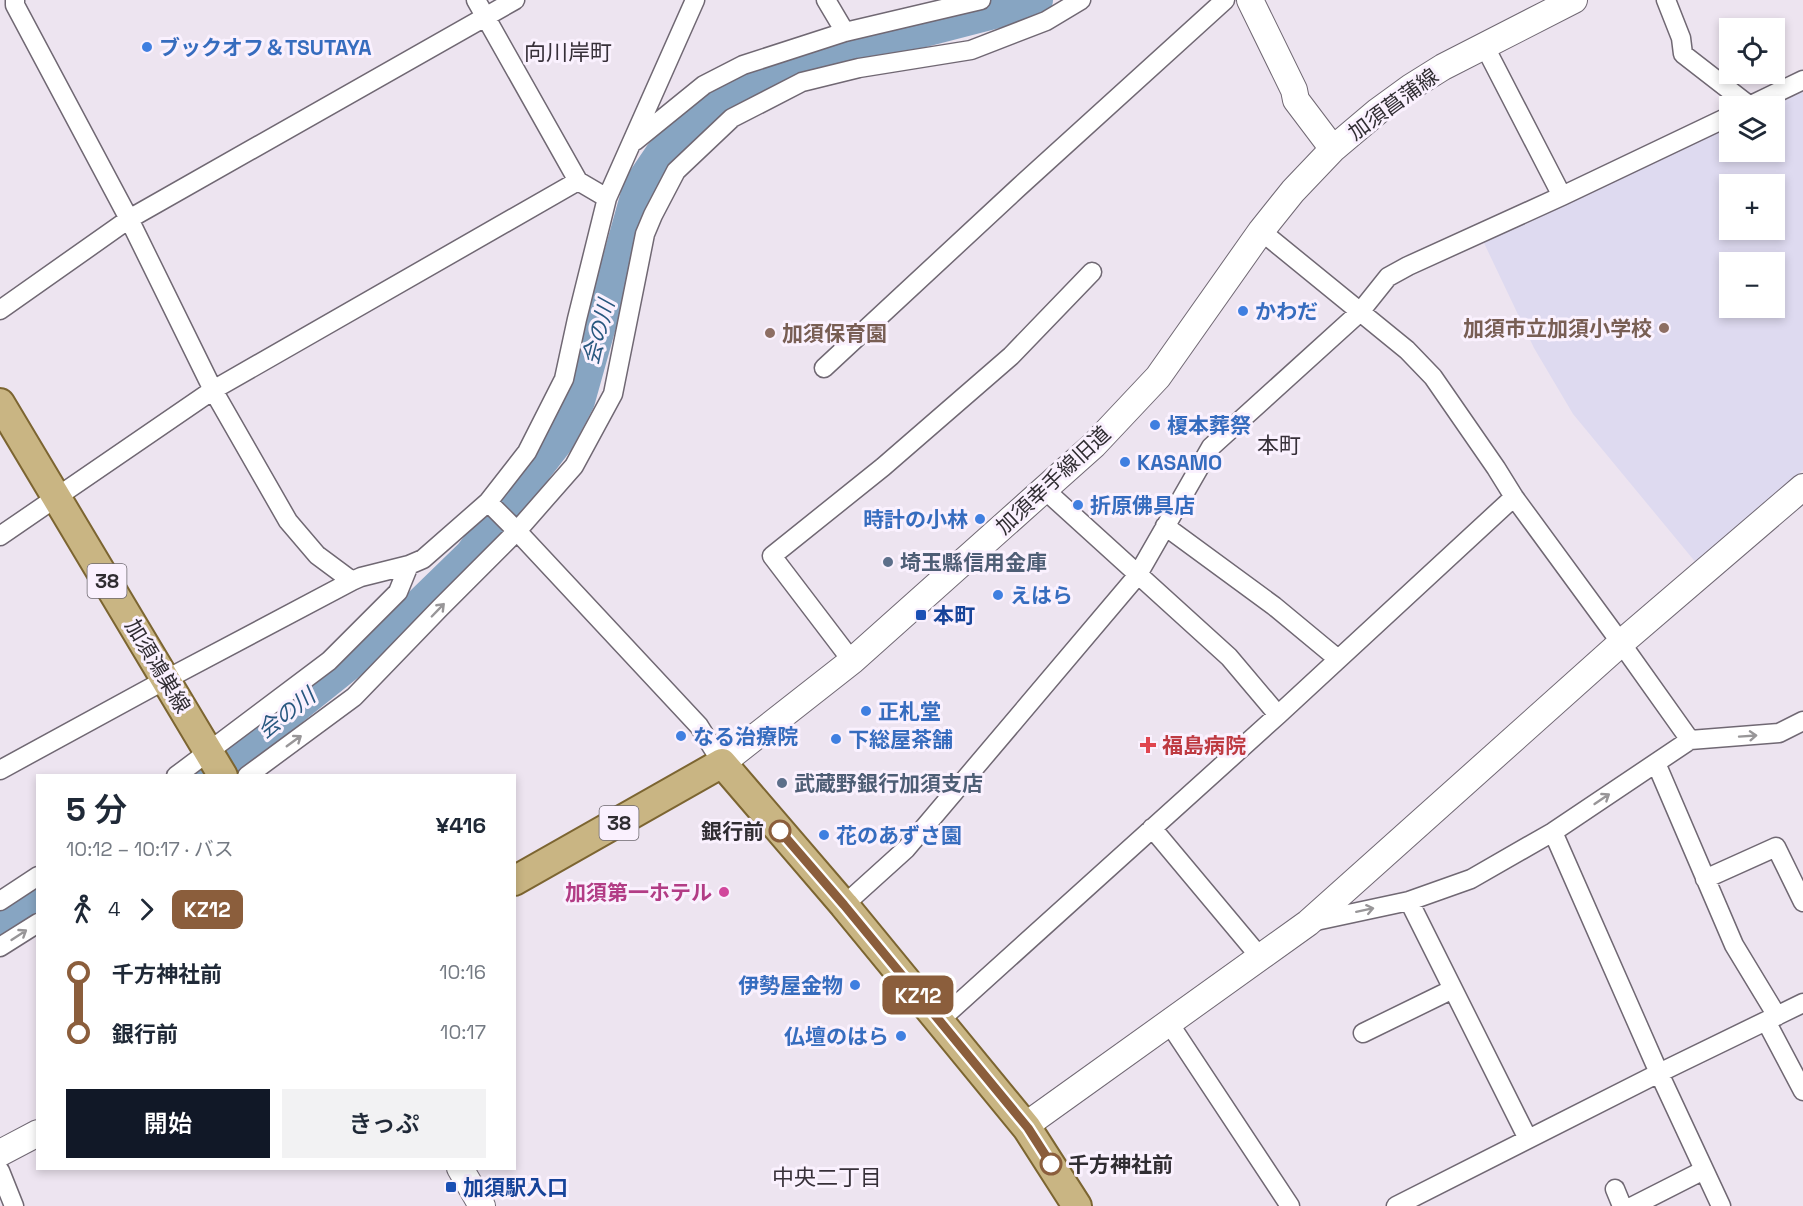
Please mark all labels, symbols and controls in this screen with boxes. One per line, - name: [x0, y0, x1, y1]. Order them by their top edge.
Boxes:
- map controls: [1719, 18, 1785, 318]
- button: locate: [1719, 18, 1785, 84]
- place label: ブックオフ＆TSUTAYA: [159, 34, 372, 61]
- district label: 向川岸町: [524, 38, 612, 66]
- marker: ブックオフ＆TSUTAYA: [140, 40, 154, 54]
- street label: 加須菖蒲線: [1343, 62, 1443, 146]
- button: layers: [1719, 96, 1785, 162]
- button: +: [1719, 174, 1785, 240]
- button: −: [1719, 252, 1785, 318]
- water label: 会の川: [576, 295, 621, 368]
- place label: かわだ: [1255, 298, 1318, 325]
- marker: かわだ: [1236, 304, 1250, 318]
- place label: 加須市立加須小学校: [1463, 315, 1652, 342]
- place label: 加須保育園: [782, 320, 887, 347]
- marker: 加須市立加須小学校: [1657, 321, 1671, 335]
- marker: 加須保育園: [763, 326, 777, 340]
- place label: 榎本葬祭: [1167, 412, 1251, 439]
- marker: 榎本葬祭: [1148, 418, 1162, 432]
- street label: 加須幸手線旧道: [990, 420, 1116, 540]
- district label: 本町: [1257, 431, 1301, 459]
- place label: KASAMO: [1137, 449, 1222, 476]
- marker: KASAMO: [1118, 455, 1132, 469]
- place label: 折原佛具店: [1090, 492, 1195, 519]
- marker: 折原佛具店: [1071, 498, 1085, 512]
- place label: 時計の小林: [863, 506, 968, 533]
- marker: 時計の小林: [973, 512, 987, 526]
- place label: 埼玉縣信用金庫: [900, 549, 1047, 576]
- marker: 埼玉縣信用金庫: [881, 555, 895, 569]
- road number: 38: [88, 564, 126, 598]
- place label: えはら: [1010, 582, 1073, 609]
- marker: えはら: [991, 588, 1005, 602]
- place label: 本町: [933, 602, 975, 629]
- one-way arrow: [430, 603, 445, 618]
- marker: 本町: [914, 608, 928, 622]
- street label: 加須鴻巣線: [119, 614, 197, 718]
- water label: 会の川: [251, 680, 322, 744]
- place label: 正札堂: [878, 698, 941, 725]
- marker: 正札堂: [859, 704, 873, 718]
- place label: なる治療院: [693, 723, 798, 750]
- place label: 下総屋茶舗: [848, 726, 953, 753]
- marker: なる治療院: [674, 729, 688, 743]
- one-way arrow: [1737, 730, 1757, 741]
- marker: 下総屋茶舗: [829, 732, 843, 746]
- place label: 福島病院: [1162, 732, 1246, 759]
- one-way arrow: [286, 735, 302, 747]
- marker: 福島病院: [1139, 736, 1157, 754]
- place label: 武蔵野銀行加須支店: [794, 770, 983, 797]
- marker: 武蔵野銀行加須支店: [775, 776, 789, 790]
- text: 5 分: [66, 789, 127, 831]
- one-way arrow: [1593, 793, 1609, 805]
- road number: 38: [600, 806, 638, 840]
- text: ¥416: [436, 811, 486, 839]
- place label: 銀行前: [701, 818, 764, 845]
- marker: 銀行前: [769, 820, 791, 842]
- place label: 花のあずさ園: [836, 822, 962, 849]
- marker: 花のあずさ園: [817, 828, 831, 842]
- text: 10:12 – 10:17 · バス: [66, 836, 234, 862]
- place label: 加須第一ホテル: [565, 879, 712, 906]
- marker: 加須第一ホテル: [717, 885, 731, 899]
- icon: walk: [66, 893, 99, 926]
- icon: forward: [130, 893, 163, 926]
- text: 4: [108, 896, 121, 922]
- text: KZ12: [184, 896, 231, 923]
- one-way arrow: [1356, 904, 1375, 916]
- one-way arrow: [10, 929, 27, 941]
- text: 10:16: [439, 959, 486, 985]
- text: 千方神社前: [112, 960, 222, 988]
- place label: 伊勢屋金物: [738, 972, 843, 999]
- line badge: KZ12: [876, 976, 960, 1014]
- marker: 伊勢屋金物: [848, 978, 862, 992]
- text: KZ12: [894, 982, 942, 1009]
- text: 10:17: [440, 1019, 486, 1045]
- text: 銀行前: [112, 1020, 178, 1048]
- place label: 仏壇のはら: [784, 1023, 889, 1050]
- marker: 仏壇のはら: [894, 1029, 908, 1043]
- button: 開始: [66, 1089, 270, 1158]
- button: きっぷ: [282, 1089, 486, 1158]
- place label: 千方神社前: [1068, 1151, 1173, 1178]
- marker: 千方神社前: [1040, 1153, 1062, 1175]
- district label: 中央二丁目: [772, 1163, 882, 1191]
- place label: 加須駅入口: [463, 1174, 568, 1201]
- marker: 加須駅入口: [444, 1180, 458, 1194]

